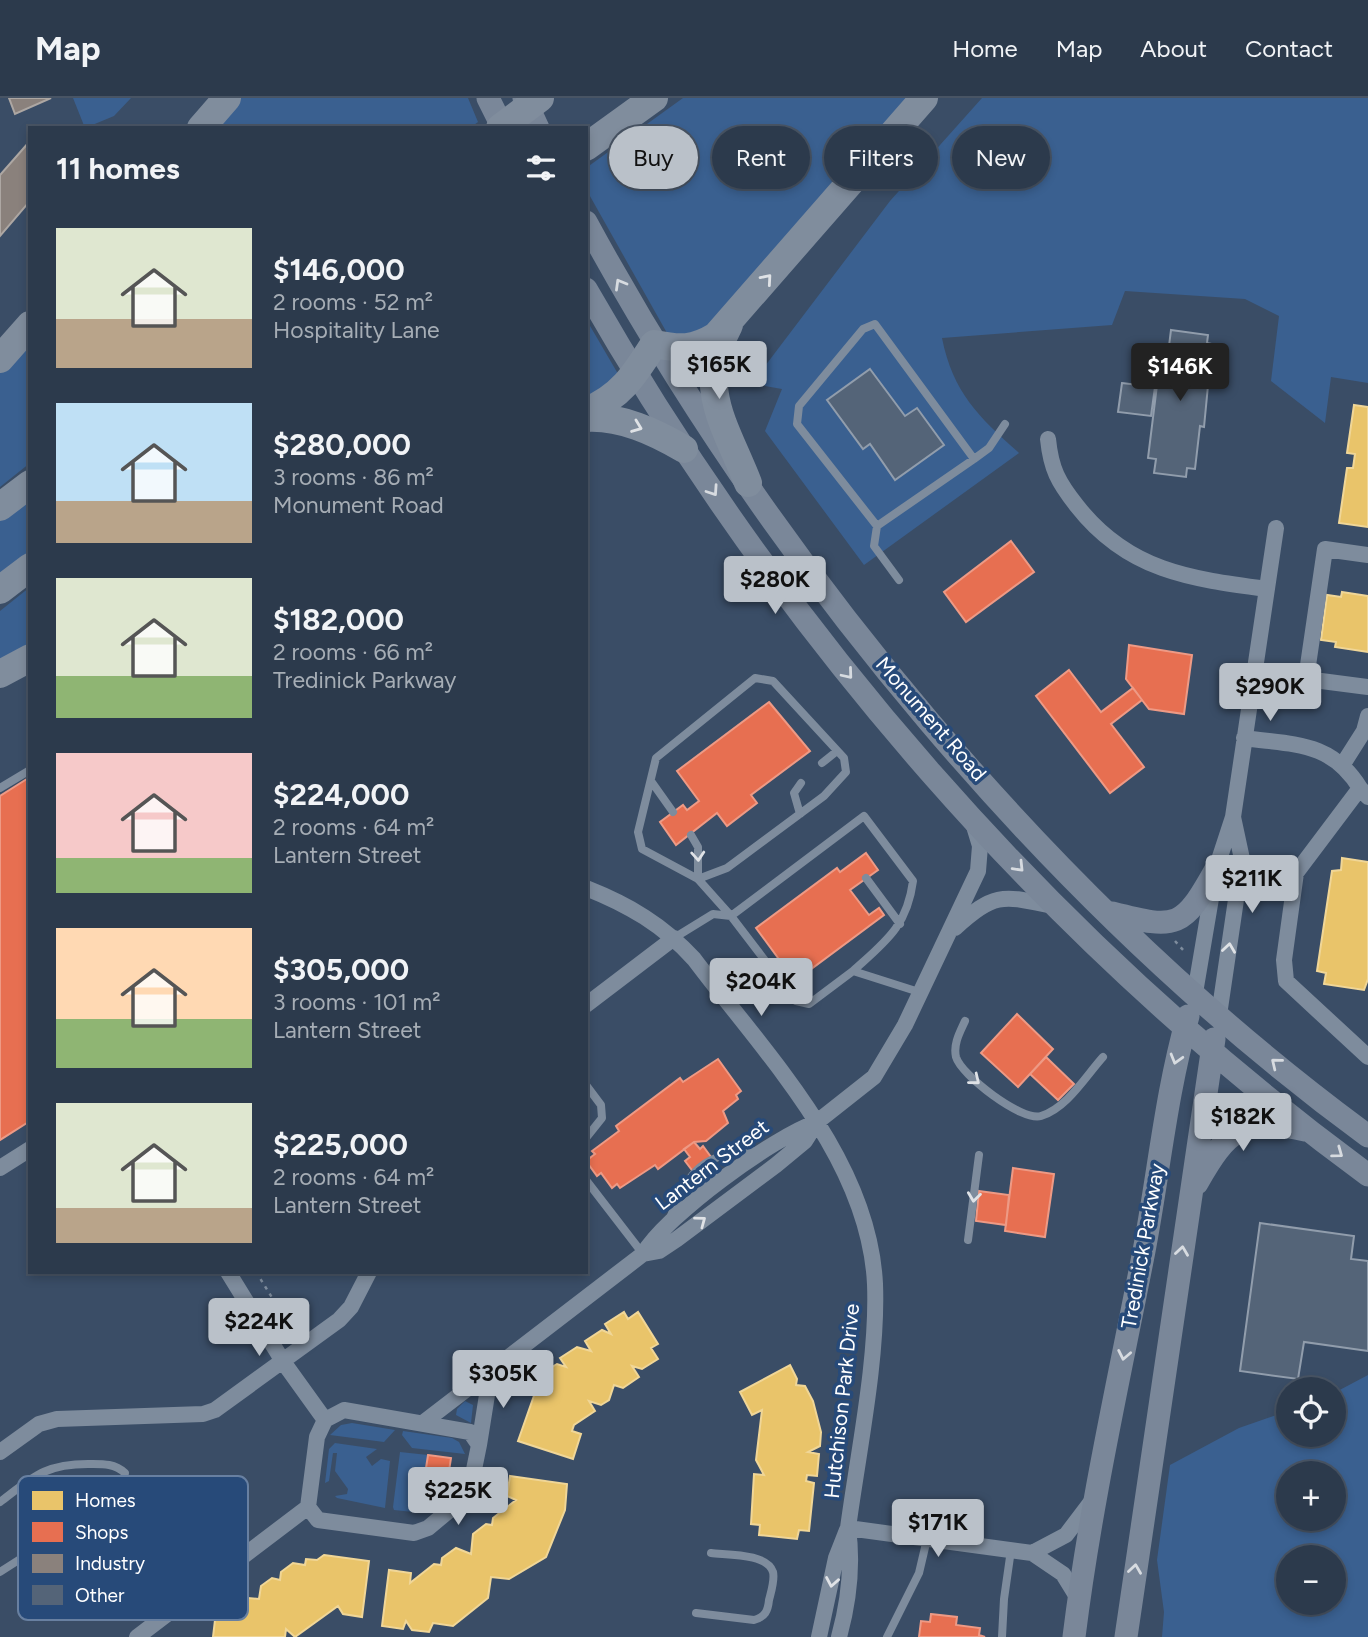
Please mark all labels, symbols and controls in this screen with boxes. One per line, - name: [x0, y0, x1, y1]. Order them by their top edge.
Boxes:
- text: Map: [35, 29, 101, 68]
- text: Home: [952, 34, 1018, 63]
- text: Map: [1056, 34, 1102, 63]
- text: About: [1140, 34, 1207, 63]
- text: Contact: [1245, 34, 1333, 63]
- chip: Buy: [609, 126, 698, 189]
- chip: Rent: [712, 126, 810, 189]
- chip: Filters: [824, 126, 938, 189]
- chip: New: [952, 126, 1050, 189]
- icon: filters: [522, 149, 560, 187]
- text: 11 homes: [56, 150, 180, 187]
- text: $146,000: [273, 251, 405, 288]
- icon: home: [112, 256, 196, 340]
- one-way arrow: [759, 274, 771, 287]
- one-way arrow: [616, 279, 629, 292]
- text: 2 rooms · 52 m²: [273, 288, 433, 316]
- text: Hospitality Lane: [273, 316, 440, 344]
- pin: $165K: [670, 342, 768, 401]
- pin: $146K: [1131, 344, 1229, 403]
- text: $165K: [687, 350, 751, 378]
- text: $146K: [1147, 352, 1213, 380]
- one-way arrow: [630, 418, 642, 432]
- text: $280,000: [273, 426, 411, 463]
- icon: home: [112, 431, 196, 515]
- text: 3 rooms · 86 m²: [273, 463, 434, 491]
- one-way arrow: [705, 483, 717, 496]
- text: Monument Road: [273, 491, 444, 519]
- pin: $280K: [726, 556, 824, 616]
- text: $280K: [740, 565, 810, 593]
- text: $182,000: [273, 601, 404, 638]
- icon: home: [112, 606, 196, 690]
- text: 2 rooms · 66 m²: [273, 638, 433, 666]
- street label: Monument Road: [871, 652, 992, 786]
- pin: $290K: [1221, 664, 1319, 723]
- text: Tredinick Parkway: [273, 666, 456, 694]
- one-way arrow: [840, 666, 852, 679]
- text: $290K: [1235, 672, 1305, 700]
- text: $224,000: [273, 776, 409, 813]
- icon: home: [112, 781, 196, 865]
- text: 2 rooms · 64 m²: [273, 813, 434, 841]
- text: Lantern Street: [273, 841, 421, 869]
- one-way arrow: [690, 851, 705, 862]
- pin: $211K: [1203, 856, 1301, 915]
- one-way arrow: [1010, 858, 1023, 871]
- text: $211K: [1222, 864, 1282, 892]
- one-way arrow: [1221, 942, 1236, 954]
- text: $305,000: [273, 951, 409, 988]
- icon: home: [112, 956, 196, 1040]
- pin: $204K: [712, 958, 810, 1018]
- text: $204K: [726, 967, 796, 995]
- text: 3 rooms · 101 m²: [273, 988, 440, 1016]
- text: Lantern Street: [273, 1016, 421, 1044]
- one-way arrow: [1170, 1053, 1185, 1065]
- one-way arrow: [1271, 1059, 1284, 1072]
- one-way arrow: [968, 1071, 980, 1084]
- pin: $182K: [1194, 1094, 1292, 1153]
- text: $182K: [1210, 1102, 1276, 1130]
- street label: Lantern Street: [650, 1114, 773, 1215]
- text: $225,000: [273, 1126, 408, 1163]
- icon: home: [112, 1131, 196, 1215]
- one-way arrow: [1330, 1145, 1343, 1158]
- street label: Tredinick Parkway: [1116, 1161, 1169, 1331]
- text: 2 rooms · 64 m²: [273, 1163, 434, 1191]
- text: Lantern Street: [273, 1191, 421, 1219]
- one-way arrow: [966, 1192, 981, 1203]
- one-way arrow: [694, 1216, 706, 1229]
- one-way arrow: [1174, 1246, 1189, 1257]
- pin: $224K: [210, 1298, 308, 1358]
- street label: Hutchison Park Drive: [819, 1302, 864, 1500]
- text: $224K: [224, 1307, 294, 1335]
- one-way arrow: [1117, 1349, 1132, 1361]
- pin: $305K: [454, 1350, 552, 1410]
- text: $305K: [468, 1359, 538, 1387]
- map controls: [1276, 1377, 1346, 1615]
- button: locate: [1276, 1377, 1346, 1447]
- button: +: [1276, 1461, 1346, 1531]
- pin: $225K: [409, 1468, 507, 1527]
- legend: [18, 1476, 248, 1620]
- text: $225K: [424, 1476, 492, 1504]
- text: Homes: [75, 1489, 136, 1512]
- pin: $171K: [889, 1500, 987, 1559]
- text: $171K: [908, 1508, 968, 1536]
- text: Shops: [75, 1521, 129, 1544]
- button: −: [1276, 1545, 1346, 1615]
- text: Industry: [75, 1552, 145, 1575]
- one-way arrow: [1128, 1564, 1143, 1575]
- one-way arrow: [825, 1576, 840, 1588]
- text: Other: [75, 1584, 125, 1607]

